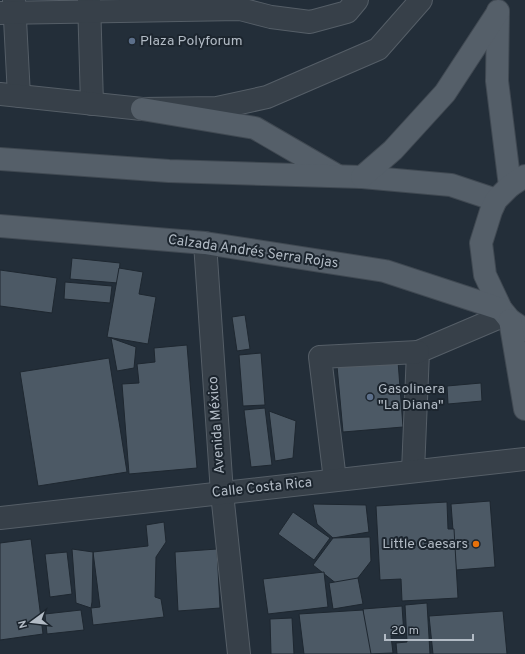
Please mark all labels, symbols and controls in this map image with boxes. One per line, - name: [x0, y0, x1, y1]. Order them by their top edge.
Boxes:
- place label: Plaza Polyforum: [140, 33, 243, 50]
- marker: Plaza Polyforum: [127, 36, 137, 46]
- street label: Calzada Andrés Serra Rojas: [167, 232, 339, 272]
- street label: Avenida México: [205, 375, 229, 475]
- place label: Gasolinera "La Diana": [378, 381, 445, 414]
- marker: Gasolinera "La Diana": [365, 392, 375, 402]
- street label: Calle Costa Rica: [211, 474, 313, 502]
- place label: Little Caesars: [382, 536, 468, 553]
- marker: Little Caesars: [471, 539, 481, 549]
- north arrow: [12, 602, 52, 642]
- scale bar: [385, 616, 473, 642]
- text: N: [16, 619, 31, 630]
- text: 20 m: [391, 623, 419, 639]

